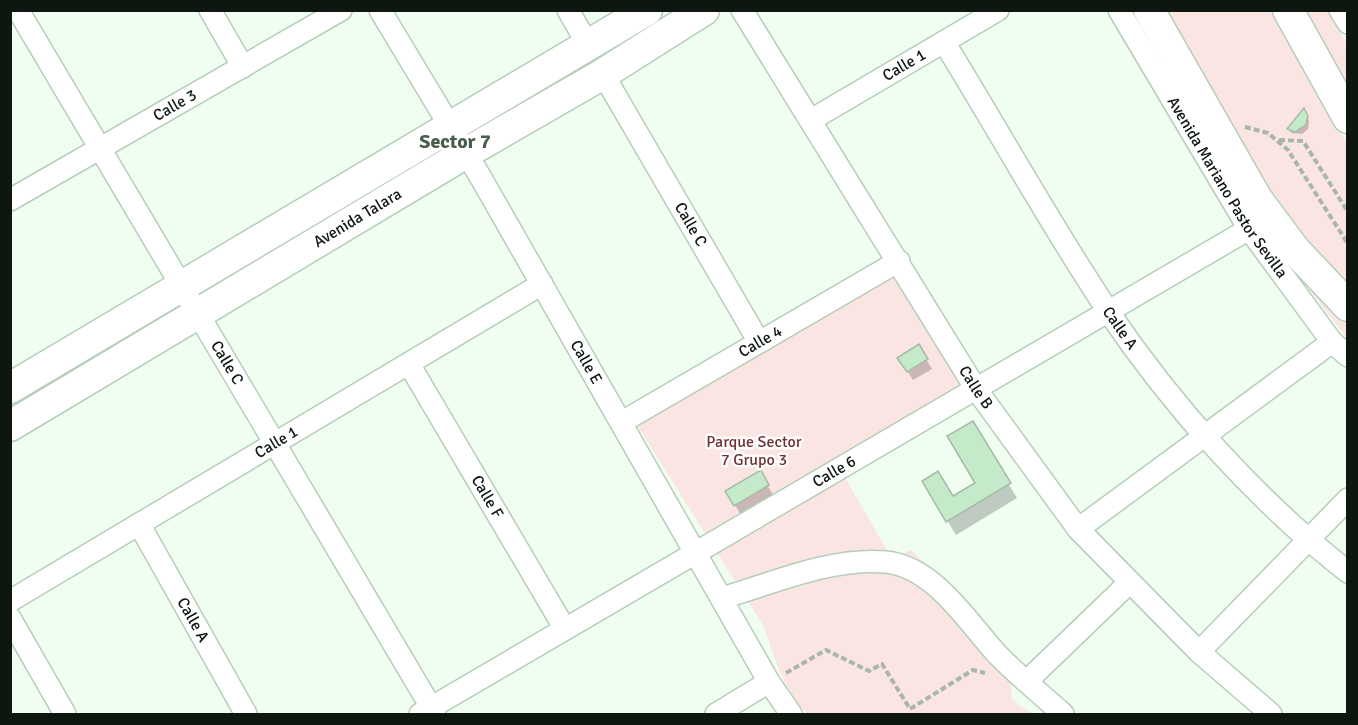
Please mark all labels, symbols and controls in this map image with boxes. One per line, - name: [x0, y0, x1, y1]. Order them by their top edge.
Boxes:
- street label: Calle 1: [879, 45, 929, 86]
- street label: Calle 3: [149, 85, 200, 126]
- street label: Avenida Mariano Pastor Sevilla: [1163, 93, 1292, 282]
- district label: Sector 7: [419, 129, 491, 154]
- street label: Avenida Talara: [310, 184, 405, 252]
- street label: Calle C: [670, 199, 711, 250]
- street label: Calle A: [1098, 303, 1142, 354]
- street label: Calle 4: [735, 321, 786, 362]
- street label: Calle C: [206, 337, 248, 389]
- street label: Calle E: [566, 337, 607, 388]
- street label: Calle B: [954, 362, 997, 413]
- street label: Calle 1: [251, 422, 302, 463]
- park label: Parque Sector 7 Grupo 3: [706, 432, 802, 470]
- street label: Calle 6: [809, 451, 860, 492]
- street label: Calle F: [467, 472, 508, 522]
- street label: Calle A: [172, 594, 214, 646]

